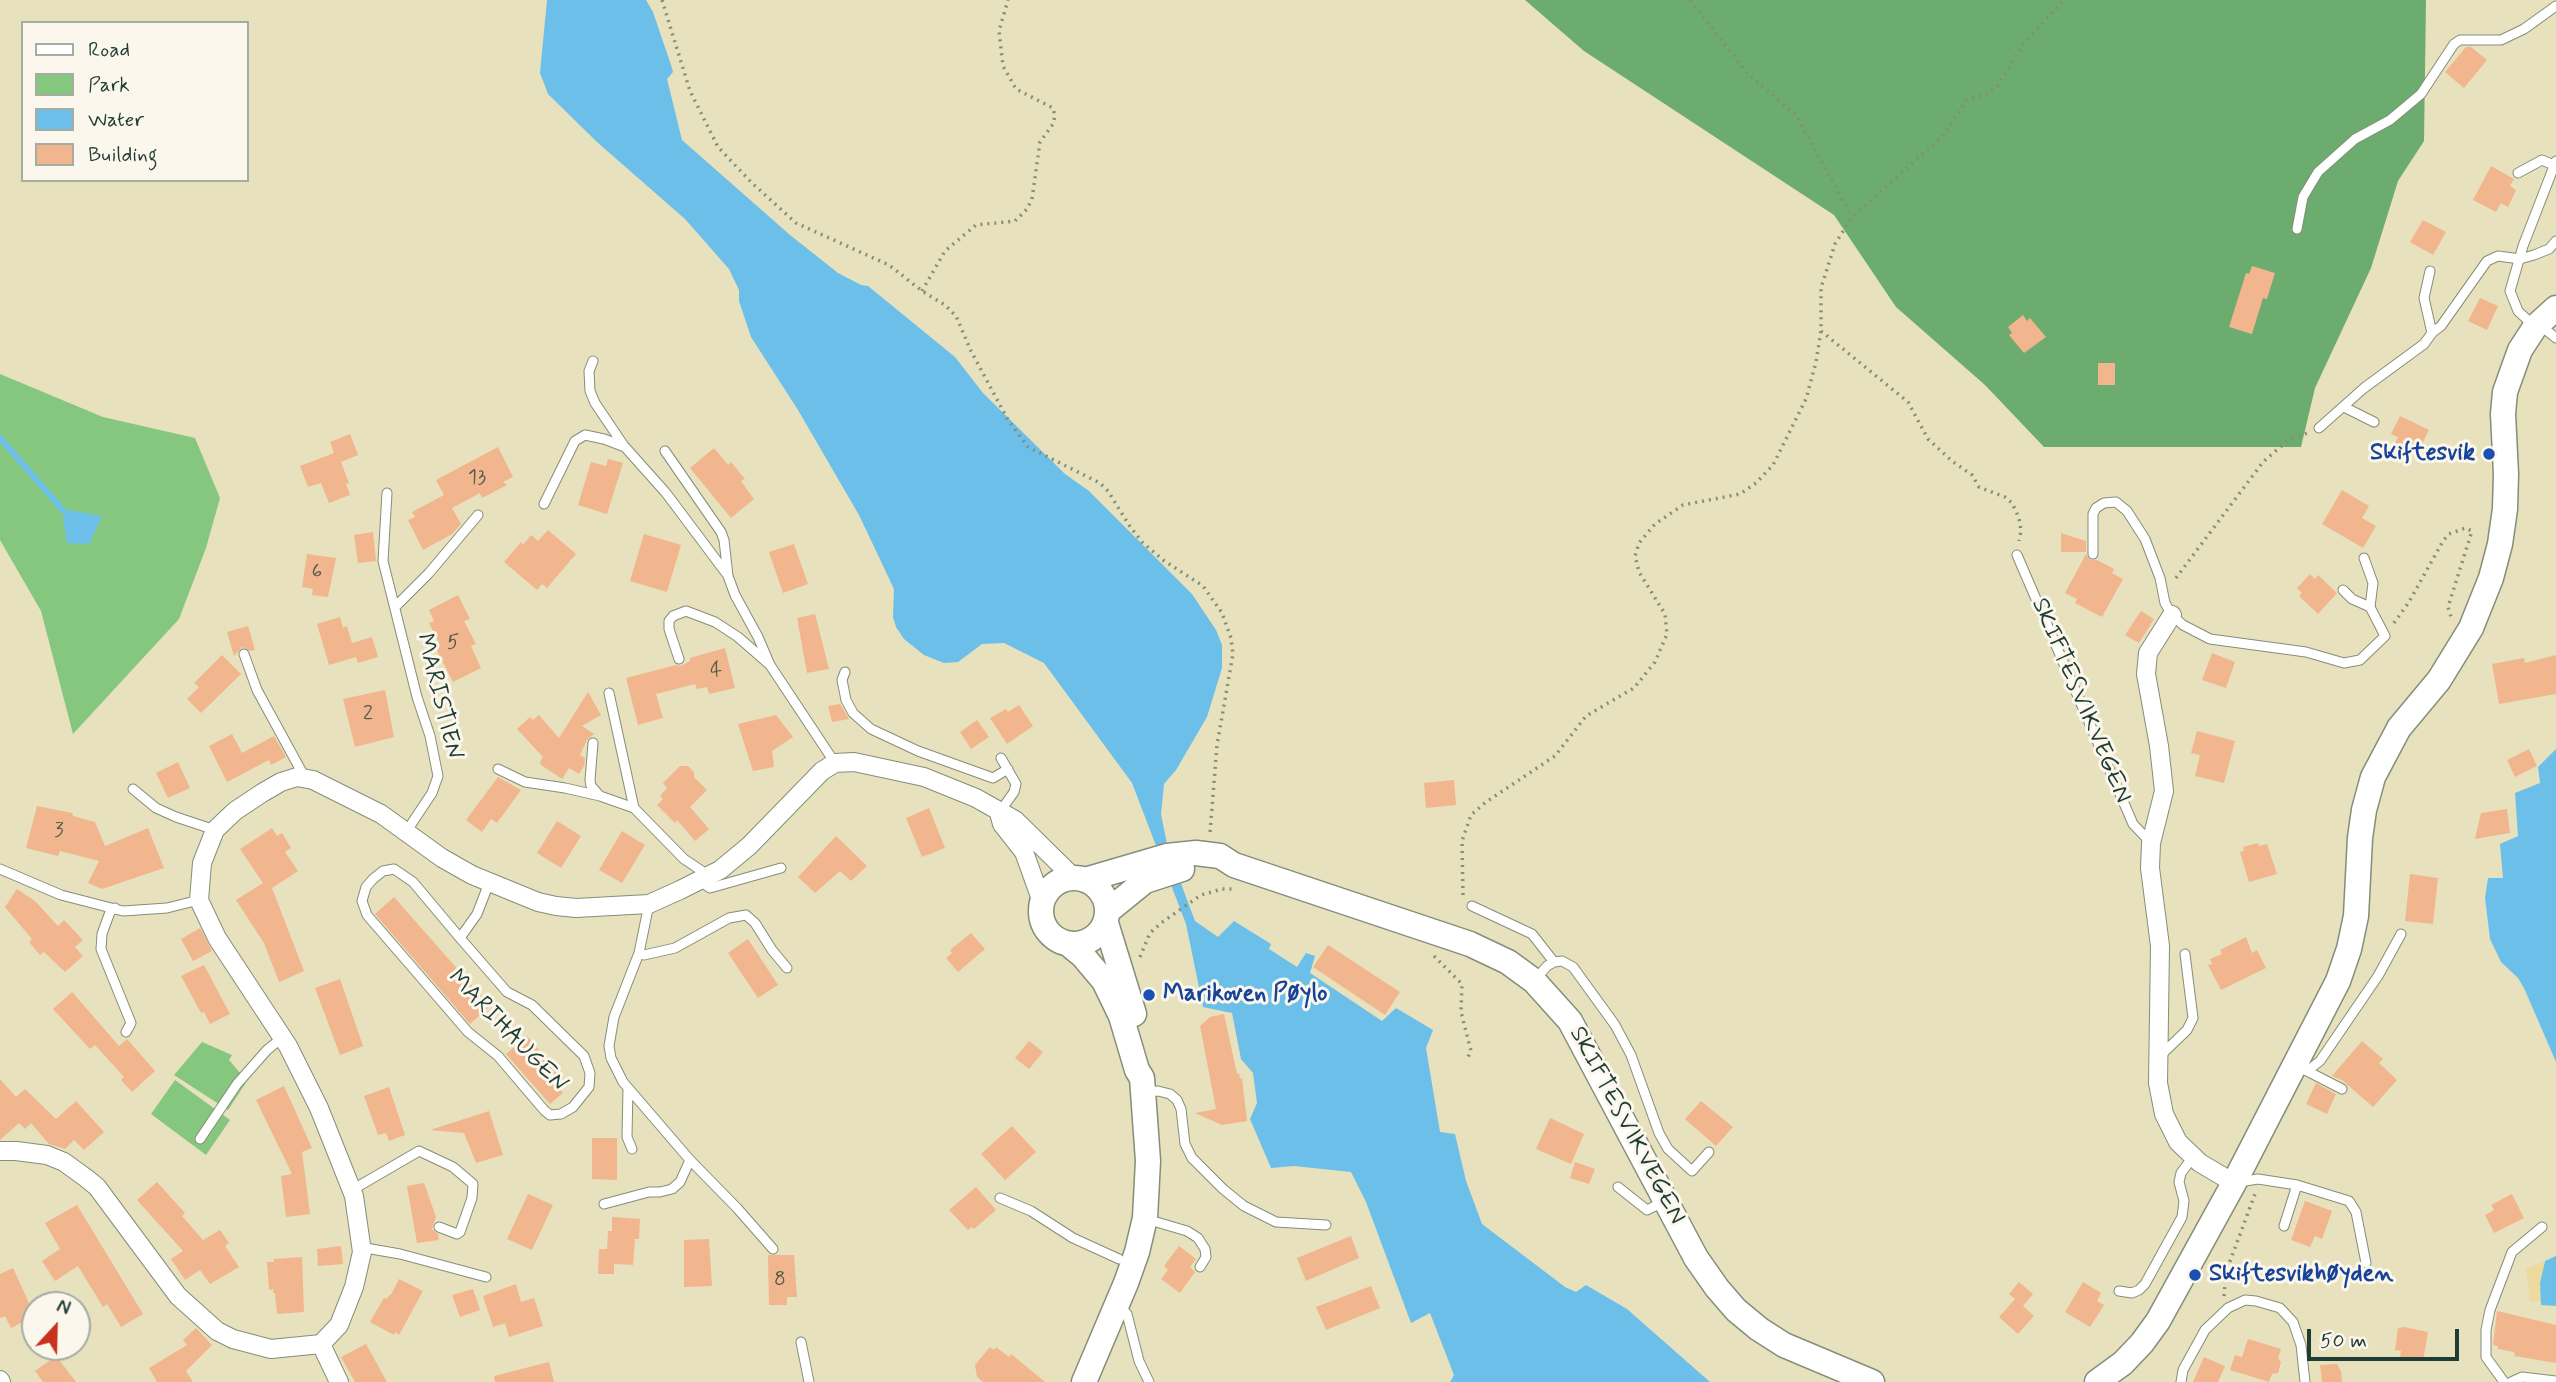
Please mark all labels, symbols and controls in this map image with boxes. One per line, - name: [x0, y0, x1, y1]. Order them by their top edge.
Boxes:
- legend: [21, 21, 248, 182]
- text: Road: [88, 36, 130, 64]
- text: Park: [88, 71, 130, 99]
- text: Water: [88, 106, 144, 134]
- text: Building: [88, 141, 158, 169]
- place label: Skiftesvik: [2370, 440, 2475, 468]
- marker: Skiftesvik: [2481, 446, 2497, 462]
- house number: 13: [468, 466, 486, 492]
- house number: 6: [312, 560, 322, 586]
- street label: SKIFTESVIKVEGEN: [2024, 594, 2136, 808]
- street label: MARISTIEN: [408, 631, 468, 763]
- house number: 5: [447, 631, 459, 657]
- house number: 4: [710, 659, 722, 685]
- house number: 2: [363, 702, 373, 728]
- house number: 3: [54, 819, 64, 845]
- street label: MARIHAUGEN: [441, 964, 573, 1100]
- place label: Marikoven Pøylo: [1163, 981, 1328, 1009]
- marker: Marikoven Pøylo: [1141, 987, 1157, 1003]
- street label: SKIFTESVIKVEGEN: [1562, 1022, 1690, 1230]
- place label: Skiftesvikhøyden: [2209, 1261, 2393, 1289]
- marker: Skiftesvikhøyden: [2187, 1267, 2203, 1283]
- house number: 8: [774, 1268, 786, 1294]
- north arrow: [21, 1291, 91, 1361]
- text: N: [53, 1294, 74, 1322]
- scale bar: [2311, 1316, 2463, 1360]
- text: 50 m: [2320, 1327, 2367, 1355]

